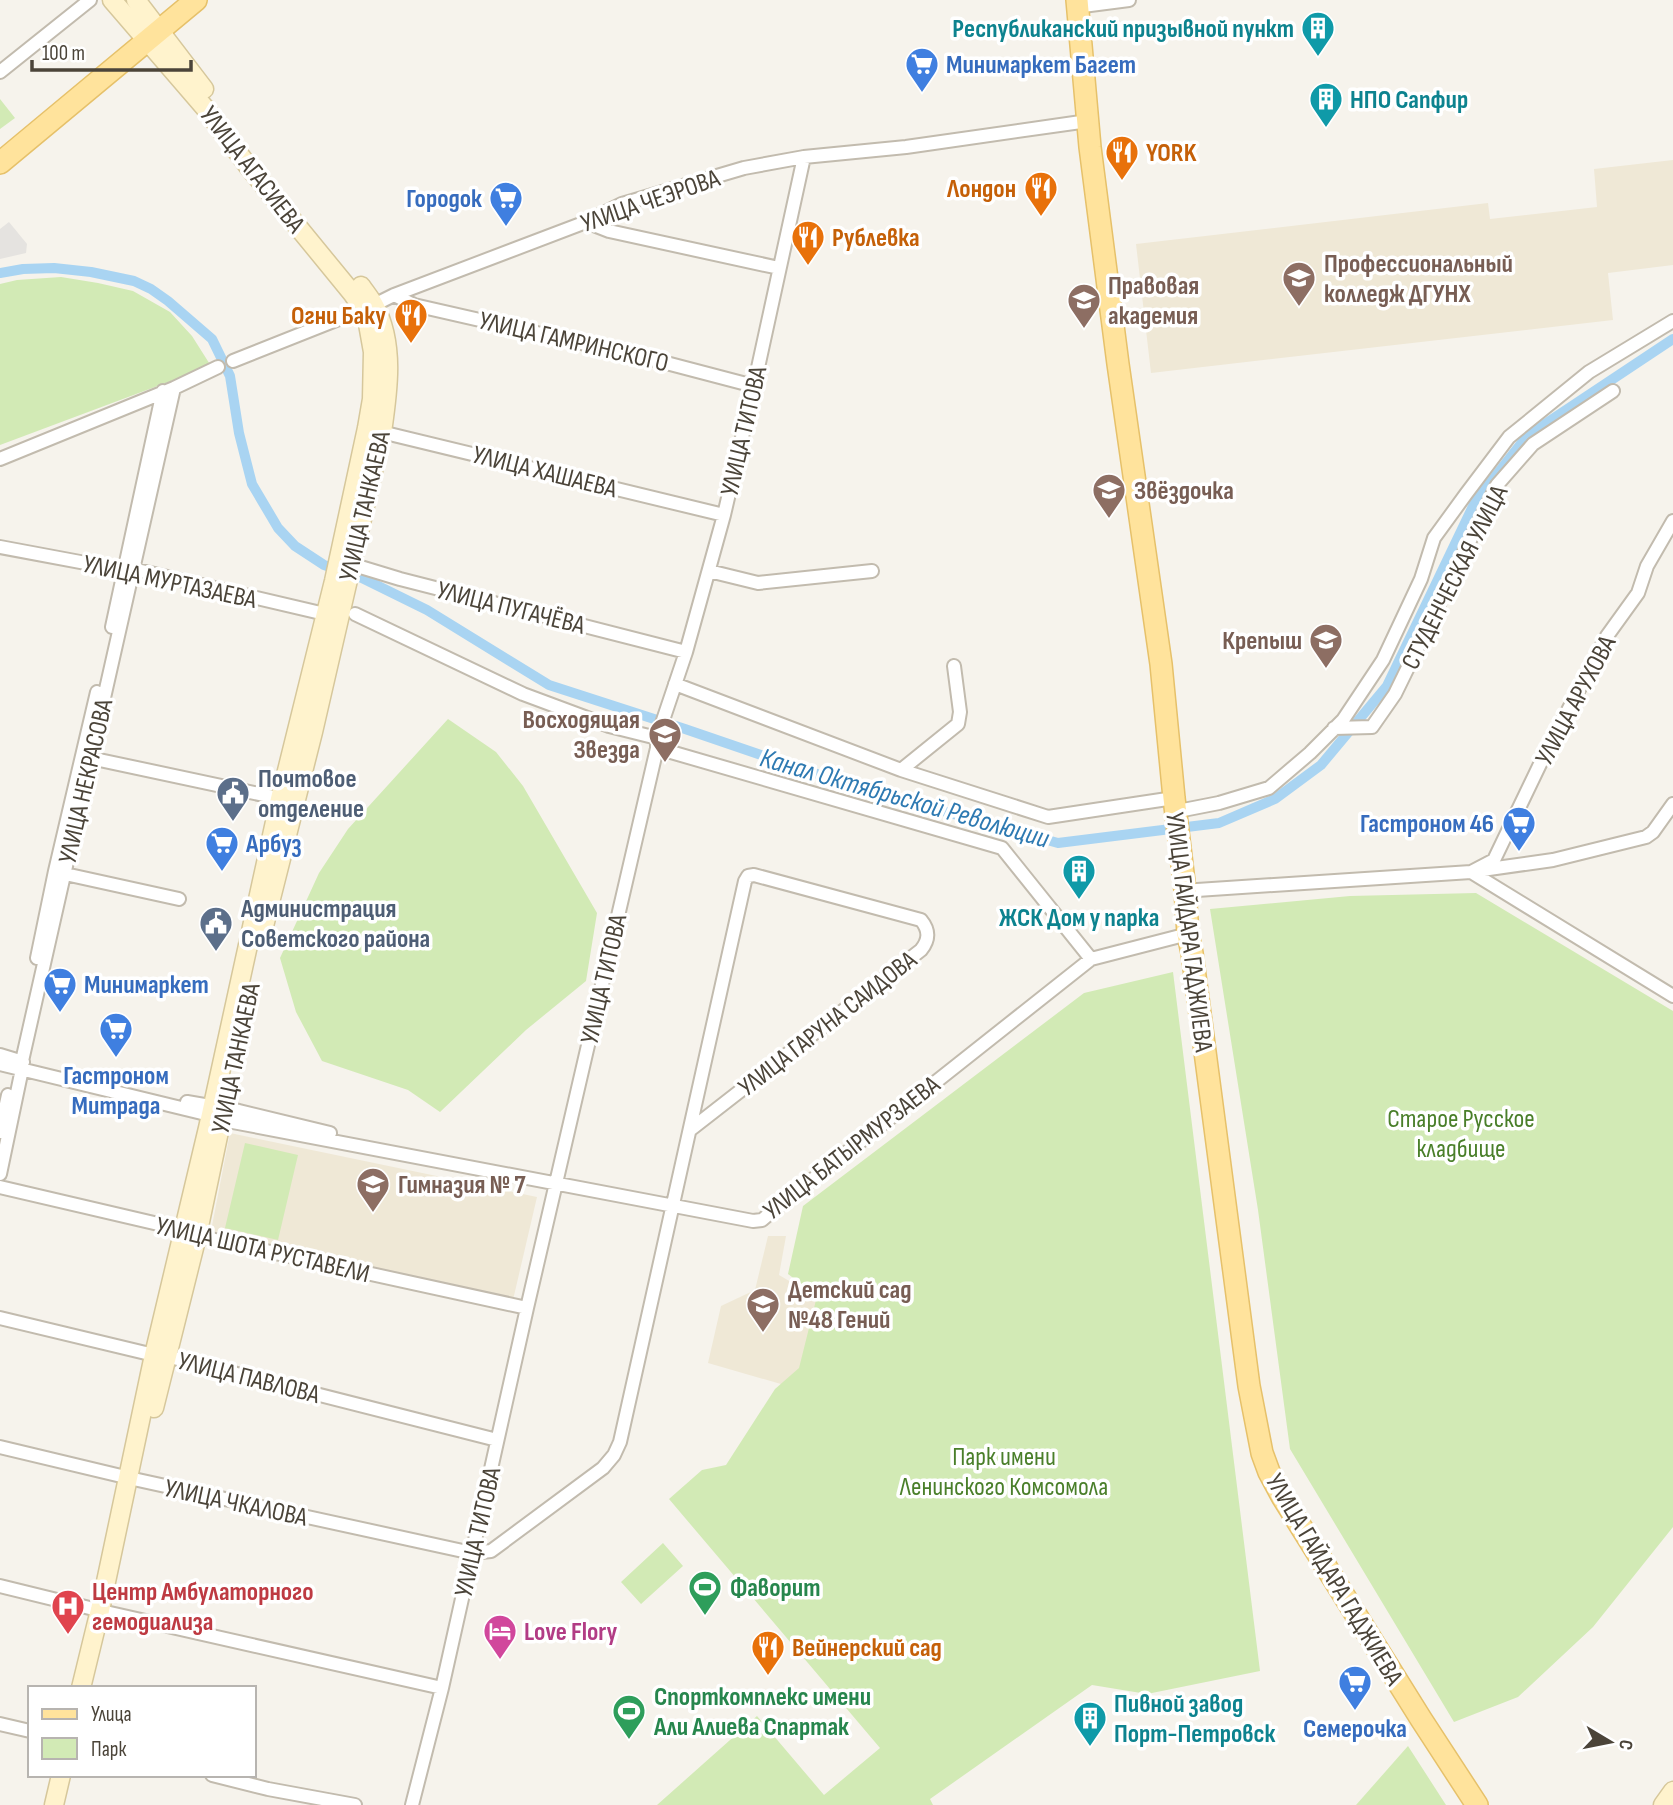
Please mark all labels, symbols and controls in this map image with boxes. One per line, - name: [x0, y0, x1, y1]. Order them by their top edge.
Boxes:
- building icon: Республиканский призывной пункт: [1299, 9, 1337, 58]
- place label: Республиканский призывной пункт: [952, 14, 1294, 45]
- scale bar: [32, 28, 191, 72]
- text: 100 m: [42, 41, 85, 66]
- supermarket icon: Минимаркет Багет: [903, 45, 941, 94]
- place label: Минимаркет Багет: [946, 50, 1136, 81]
- building icon: НПО Сапфир: [1307, 80, 1345, 129]
- place label: НПО Сапфир: [1350, 85, 1468, 116]
- street label: УЛИЦА АГАСИЕВА: [193, 100, 311, 240]
- restaurant icon: YORK: [1103, 133, 1141, 182]
- place label: YORK: [1146, 138, 1197, 169]
- street label: УЛИЦА ЧЕЭРОВА: [577, 163, 725, 240]
- restaurant icon: Лондон: [1022, 169, 1060, 218]
- place label: Лондон: [946, 174, 1016, 205]
- supermarket icon: Городок: [487, 179, 525, 228]
- place label: Городок: [406, 184, 482, 215]
- restaurant icon: Рублевка: [789, 218, 827, 267]
- place label: Рублевка: [832, 223, 920, 254]
- place label: Профессиональный колледж ДГУНХ: [1324, 249, 1513, 310]
- school or university icon: Профессиональный колледж ДГУНХ: [1280, 259, 1318, 308]
- place label: Правовая академия: [1108, 271, 1199, 332]
- school or university icon: Правовая академия: [1065, 281, 1103, 330]
- restaurant icon: Огни Баку: [392, 296, 430, 345]
- place label: Огни Баку: [291, 301, 386, 332]
- street label: УЛИЦА ГАМРИНСКОГО: [476, 306, 671, 379]
- street label: УЛИЦА ТИТОВА: [715, 363, 775, 499]
- street label: УЛИЦА ТАНКАЕВА: [333, 427, 398, 584]
- street label: УЛИЦА ХАШАЕВА: [469, 440, 621, 506]
- school or university icon: Звёздочка: [1090, 471, 1128, 520]
- place label: Звёздочка: [1134, 476, 1234, 507]
- street label: СТУДЕНЧЕСКАЯ УЛИЦА: [1396, 480, 1515, 675]
- street label: УЛИЦА МУРТАЗАЕВА: [80, 549, 260, 616]
- street label: УЛИЦА ПУГАЧЁВА: [434, 575, 589, 642]
- school or university icon: Крепыш: [1307, 621, 1345, 670]
- place label: Крепыш: [1222, 626, 1302, 657]
- street label: УЛИЦА АРУХОВА: [1529, 630, 1624, 771]
- street label: УЛИЦА НЕКРАСОВА: [53, 695, 121, 866]
- place label: Восходящая Звезда: [522, 705, 640, 766]
- school or university icon: Восходящая Звезда: [646, 715, 684, 764]
- water label: Канал Октябрьской Революции: [756, 741, 1053, 856]
- place label: Почтовое отделение: [258, 764, 364, 825]
- public building icon: Почтовое отделение: [214, 774, 252, 823]
- supermarket icon: Гастроном 46: [1500, 804, 1538, 853]
- place label: Гастроном 46: [1360, 809, 1494, 840]
- street label: УЛИЦА ГАЙДАРА ГАДЖИЕВА: [1158, 811, 1219, 1055]
- supermarket icon: Арбуз: [203, 824, 241, 873]
- place label: Арбуз: [245, 829, 302, 860]
- building icon: ЖСК Дом у парка: [1060, 852, 1098, 901]
- place label: Администрация Советского района: [240, 894, 430, 955]
- place label: ЖСК Дом у парка: [999, 903, 1159, 934]
- public building icon: Администрация Советского района: [197, 904, 235, 953]
- street label: УЛИЦА ТИТОВА: [575, 911, 635, 1047]
- street label: УЛИЦА ГАРУНА САИДОВА: [733, 945, 924, 1103]
- supermarket icon: Минимаркет: [41, 965, 79, 1014]
- place label: Минимаркет: [84, 970, 209, 1001]
- street label: УЛИЦА ТАНКАЕВА: [205, 979, 268, 1136]
- supermarket icon: Гастроном Митрада: [97, 1010, 135, 1059]
- place label: Гастроном Митрада: [63, 1061, 169, 1122]
- street label: УЛИЦА БАТЫРМУРЗАЕВА: [758, 1069, 947, 1227]
- park label: Старое Русское кладбище: [1387, 1104, 1535, 1165]
- school or university icon: Гимназия № 7: [354, 1165, 392, 1214]
- place label: Гимназия № 7: [398, 1170, 526, 1201]
- street label: УЛИЦА ШОТА РУСТАВЕЛИ: [153, 1211, 373, 1290]
- place label: Детский сад №48 Гений: [788, 1275, 911, 1336]
- school or university icon: Детский сад №48 Гений: [744, 1285, 782, 1334]
- street label: УЛИЦА ПАВЛОВА: [175, 1346, 323, 1411]
- park label: Парк имени Ленинского Комсомола: [899, 1442, 1108, 1503]
- street label: УЛИЦА ТИТОВА: [449, 1464, 509, 1600]
- street label: УЛИЦА ГАЙДАРА ГАДЖИЕВА: [1258, 1468, 1410, 1692]
- street label: УЛИЦА ЧКАЛОВА: [161, 1473, 311, 1534]
- sports icon: Фаворит: [686, 1568, 724, 1617]
- place label: Фаворит: [730, 1573, 820, 1604]
- place label: Центр Амбулаторного гемодиализа: [92, 1577, 314, 1638]
- hospital icon: Центр Амбулаторного гемодиализа: [49, 1587, 87, 1636]
- hotel icon: Love Flory: [481, 1612, 519, 1661]
- place label: Love Flory: [524, 1617, 618, 1648]
- restaurant icon: Вейнерский сад: [749, 1628, 787, 1677]
- place label: Вейнерский сад: [792, 1633, 942, 1664]
- supermarket icon: Семерочка: [1336, 1663, 1374, 1712]
- place label: Спорткомплекс имени Али Алиева Спартак: [653, 1682, 871, 1743]
- legend: [28, 1686, 256, 1777]
- place label: Пивной завод Порт-Петровск: [1114, 1689, 1276, 1750]
- sports icon: Спорткомплекс имени Али Алиева Спартак: [610, 1692, 648, 1741]
- building icon: Пивной завод Порт-Петровск: [1071, 1699, 1109, 1748]
- text: Улица: [91, 1702, 132, 1727]
- north arrow: [1575, 1707, 1645, 1777]
- place label: Семерочка: [1303, 1714, 1407, 1745]
- text: Парк: [91, 1737, 126, 1762]
- text: С: [1613, 1738, 1637, 1752]

